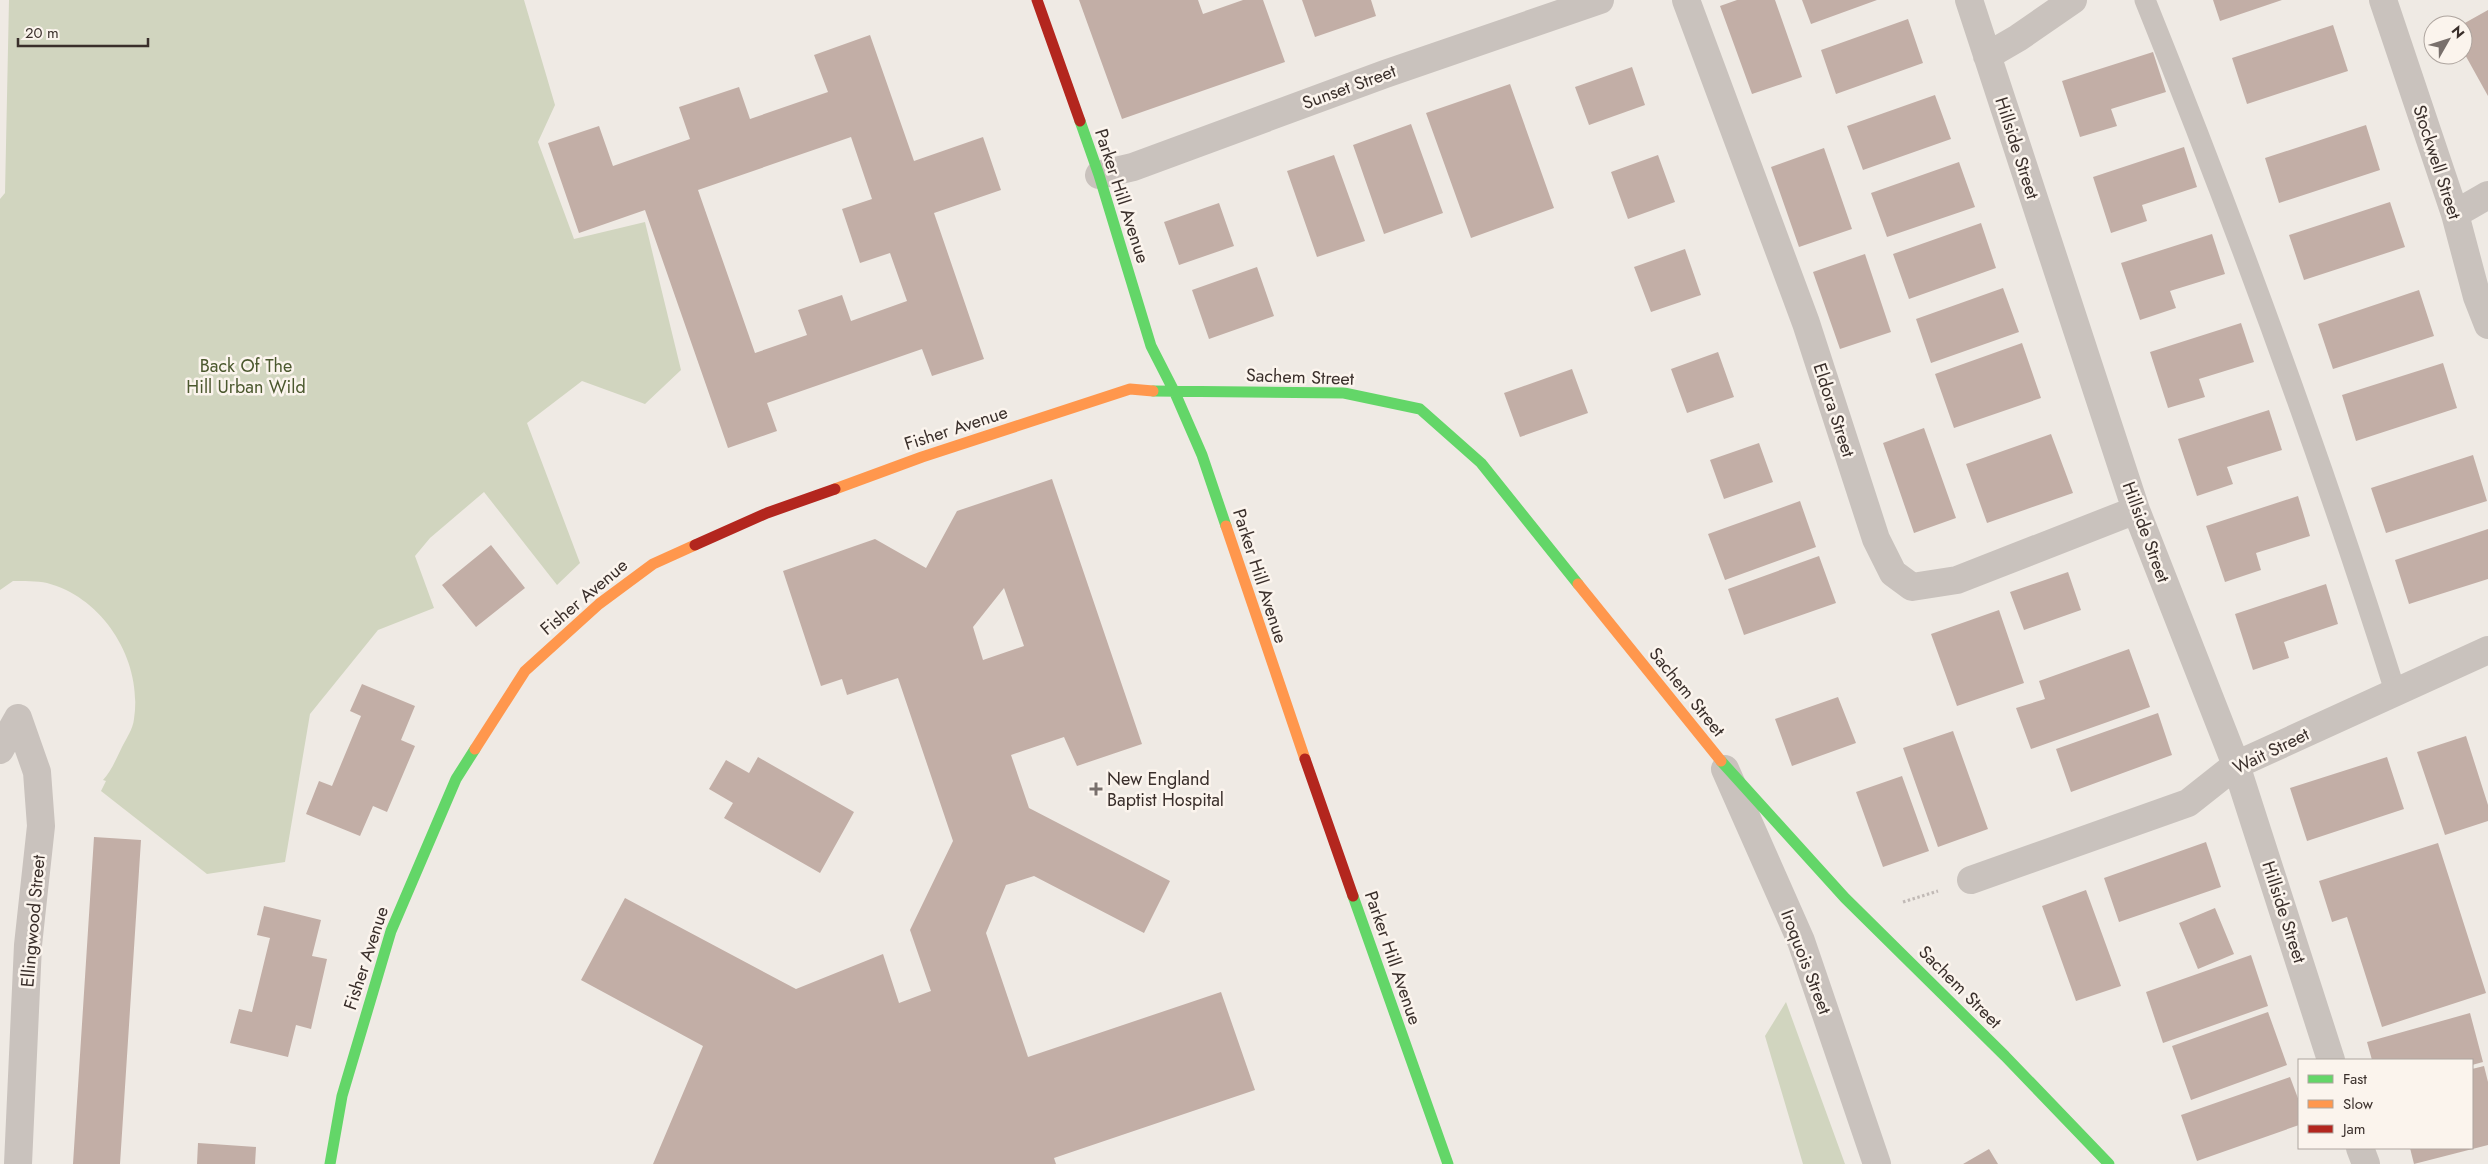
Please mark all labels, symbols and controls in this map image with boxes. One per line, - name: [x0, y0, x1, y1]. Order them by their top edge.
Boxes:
- scale bar: [18, 15, 148, 47]
- north arrow: [2423, 15, 2473, 65]
- text: N: [2447, 21, 2469, 42]
- text: 20 m: [25, 22, 59, 44]
- street label: Sunset Street: [1299, 58, 1400, 116]
- street label: Hillside Street: [1988, 94, 2046, 203]
- street label: Stockwell Street: [2406, 102, 2468, 223]
- street label: Parker Hill Avenue: [1088, 125, 1156, 267]
- park label: Back Of The Hill Urban Wild: [186, 353, 306, 400]
- street label: Eldora Street: [1807, 360, 1862, 461]
- street label: Sachem Street: [1245, 362, 1355, 392]
- street label: Fisher Avenue: [901, 399, 1011, 457]
- street label: Hillside Street: [2116, 478, 2177, 587]
- street label: Parker Hill Avenue: [1226, 505, 1294, 647]
- street label: Fisher Avenue: [535, 553, 633, 641]
- street label: Sachem Street: [1643, 642, 1732, 743]
- street label: Wait Street: [2228, 721, 2314, 781]
- place label: New England Baptist Hospital: [1107, 766, 1224, 813]
- marker: New England Baptist Hospital: [1089, 782, 1103, 796]
- street label: Ellingwood Street: [14, 853, 52, 988]
- street label: Hillside Street: [2255, 858, 2313, 967]
- street label: Parker Hill Avenue: [1358, 888, 1428, 1028]
- street label: Fisher Avenue: [337, 903, 395, 1013]
- street label: Iroquois Street: [1774, 906, 1838, 1019]
- street label: Sachem Street: [1913, 940, 2008, 1035]
- legend: [2298, 1059, 2473, 1149]
- text: Fast: [2343, 1068, 2367, 1090]
- text: Slow: [2343, 1093, 2374, 1115]
- text: Jam: [2341, 1118, 2366, 1140]

